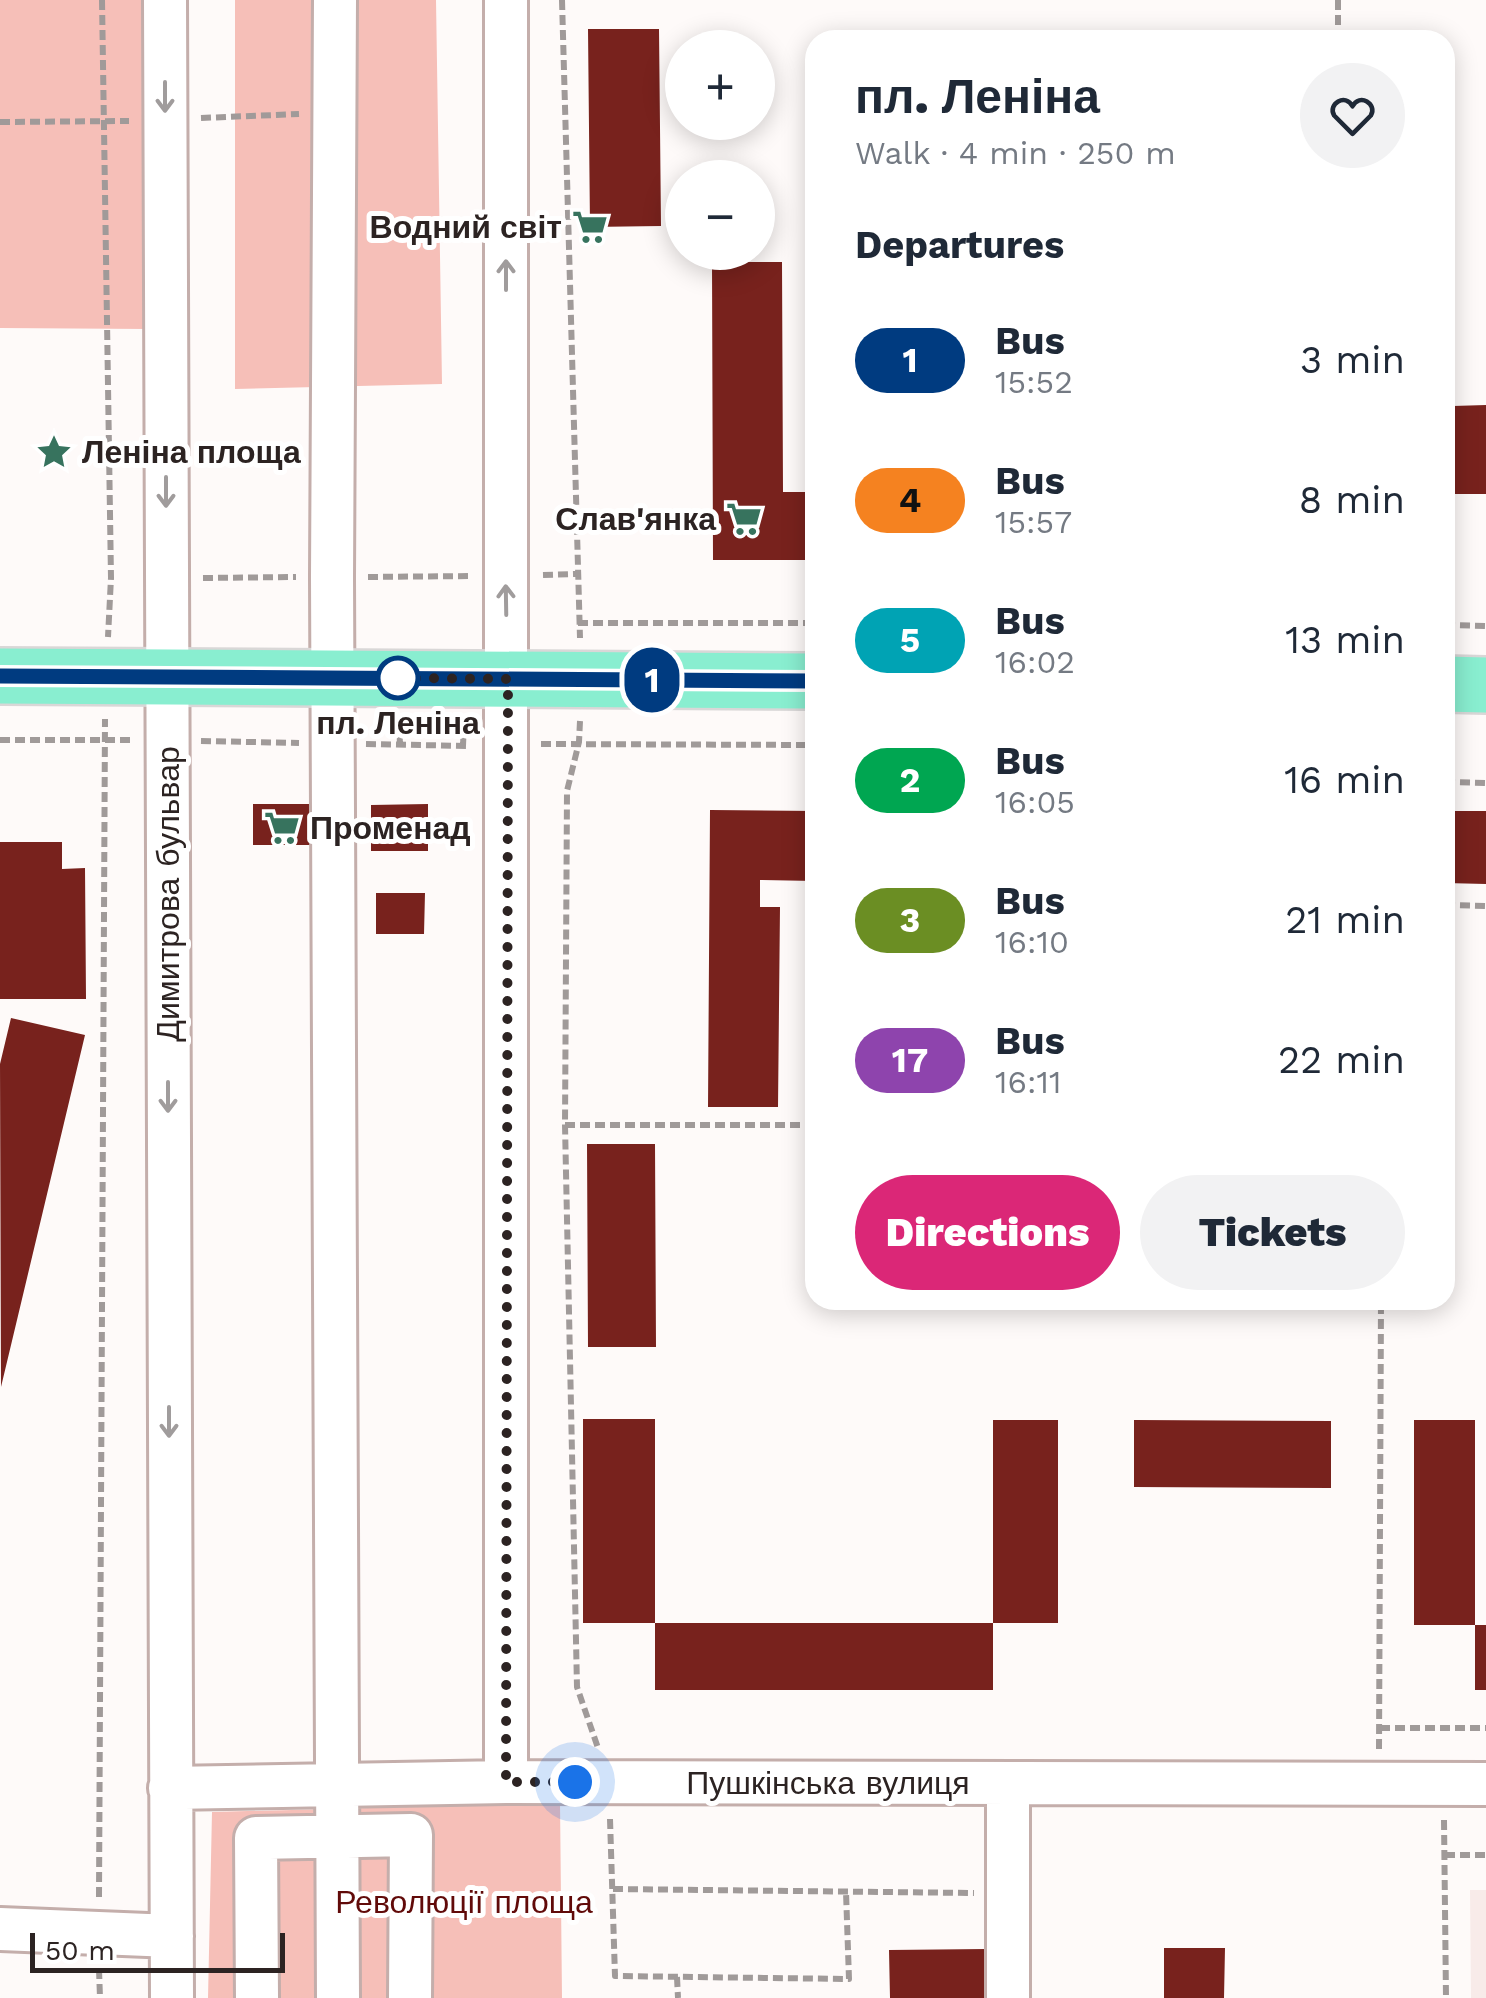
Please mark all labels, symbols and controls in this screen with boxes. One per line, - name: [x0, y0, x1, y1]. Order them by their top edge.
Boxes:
- map controls: [665, 30, 775, 270]
- button: +: [665, 30, 775, 140]
- button: heart: [1300, 63, 1405, 168]
- text: пл. Леніна: [855, 68, 1100, 125]
- one-way arrow: [156, 80, 174, 113]
- text: Walk · 4 min · 250 m: [855, 134, 1176, 172]
- button: −: [665, 160, 775, 270]
- place label: Водний світ: [370, 208, 562, 246]
- supermarket icon: Водний світ: [571, 208, 609, 246]
- text: Departures: [855, 223, 1064, 267]
- one-way arrow: [496, 259, 516, 292]
- text: Bus: [995, 319, 1065, 363]
- text: 3 min: [1300, 338, 1405, 382]
- text: 1: [902, 339, 918, 381]
- text: 15:52: [995, 363, 1073, 401]
- place icon: Леніна площа: [35, 433, 73, 471]
- place label: Леніна площа: [82, 433, 301, 471]
- text: Bus: [995, 459, 1065, 503]
- one-way arrow: [156, 476, 176, 508]
- text: 8 min: [1299, 478, 1405, 522]
- text: 4: [899, 479, 921, 521]
- place label: Слав'янка: [555, 500, 716, 538]
- supermarket icon: Слав'янка: [725, 500, 763, 538]
- text: 15:57: [995, 503, 1072, 541]
- one-way arrow: [496, 584, 516, 616]
- text: Bus: [995, 599, 1065, 643]
- text: 13 min: [1285, 618, 1405, 662]
- text: 5: [900, 619, 920, 661]
- text: 16:02: [995, 643, 1075, 681]
- line badge: 1: [620, 648, 684, 712]
- marker: пл. Леніна: [377, 657, 419, 699]
- text: 1: [644, 659, 660, 701]
- place label: пл. Леніна: [316, 704, 480, 742]
- text: Bus: [995, 739, 1065, 783]
- street label: Димитрова бульвар: [149, 746, 187, 1042]
- text: 16 min: [1284, 758, 1405, 802]
- text: 2: [900, 759, 920, 801]
- text: 16:05: [995, 783, 1075, 821]
- supermarket icon: Променад: [263, 809, 301, 847]
- place label: Променад: [310, 809, 471, 847]
- text: Bus: [995, 879, 1065, 923]
- text: 21 min: [1285, 898, 1405, 942]
- text: 3: [900, 899, 920, 941]
- text: 16:10: [995, 923, 1069, 961]
- text: Bus: [995, 1019, 1065, 1063]
- text: 22 min: [1278, 1038, 1405, 1082]
- text: 17: [892, 1039, 928, 1081]
- text: 16:11: [995, 1063, 1061, 1101]
- one-way arrow: [158, 1080, 178, 1113]
- button: Directions: [855, 1175, 1120, 1290]
- button: Tickets: [1140, 1175, 1405, 1290]
- one-way arrow: [160, 1406, 178, 1438]
- your location: [550, 1757, 600, 1807]
- street label: Пушкінська вулиця: [686, 1764, 970, 1802]
- park label: Революції площа: [335, 1883, 593, 1921]
- scale bar: [30, 1928, 285, 1972]
- text: 50 m: [45, 1934, 115, 1967]

